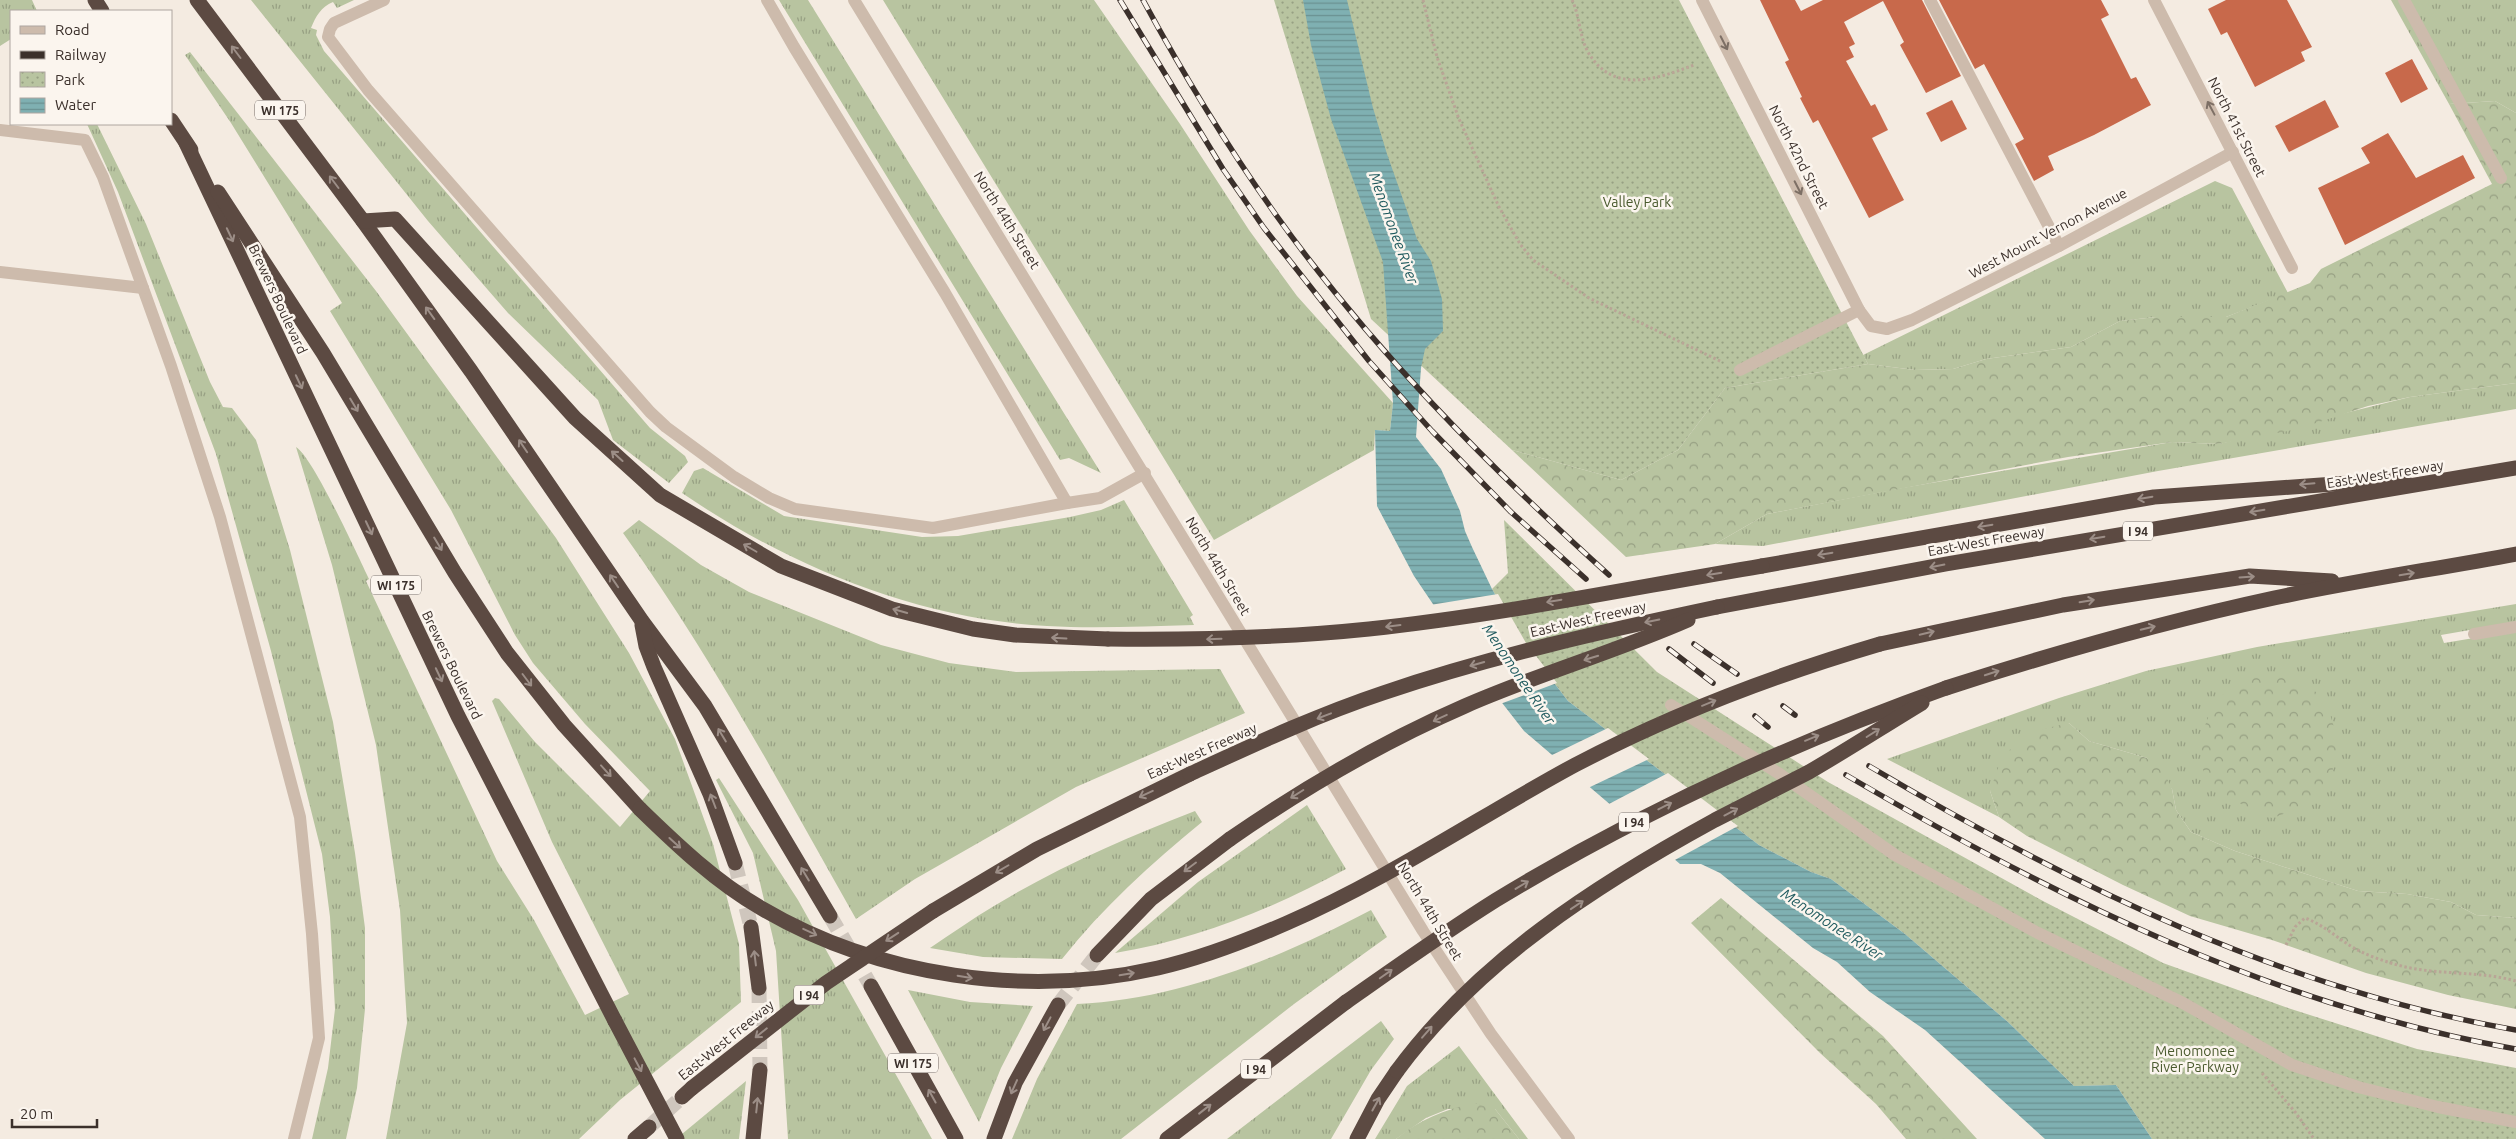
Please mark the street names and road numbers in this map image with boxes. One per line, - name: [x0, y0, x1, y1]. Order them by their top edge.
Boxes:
- street label: North 41st Street: [2205, 74, 2269, 180]
- road number: WI 175: [255, 100, 305, 120]
- street label: North 42nd Street: [1766, 102, 1832, 212]
- street label: North 44th Street: [971, 168, 1044, 272]
- street label: West Mount Vernon Avenue: [1966, 185, 2130, 281]
- street label: Brewers Boulevard: [246, 242, 310, 356]
- street label: East-West Freeway: [2325, 457, 2445, 491]
- street label: North 44th Street: [1182, 514, 1254, 618]
- road number: I 94: [2123, 522, 2153, 540]
- street label: East-West Freeway: [1926, 523, 2046, 559]
- road number: WI 175: [371, 576, 421, 594]
- street label: East-West Freeway: [1529, 598, 1648, 640]
- street label: Brewers Boulevard: [419, 608, 485, 722]
- street label: East-West Freeway: [1145, 720, 1259, 782]
- road number: I 94: [1619, 812, 1649, 832]
- street label: North 44th Street: [1394, 859, 1466, 963]
- road number: I 94: [794, 986, 824, 1004]
- street label: East-West Freeway: [675, 996, 777, 1083]
- road number: WI 175: [888, 1054, 938, 1072]
- road number: I 94: [1241, 1060, 1271, 1078]

